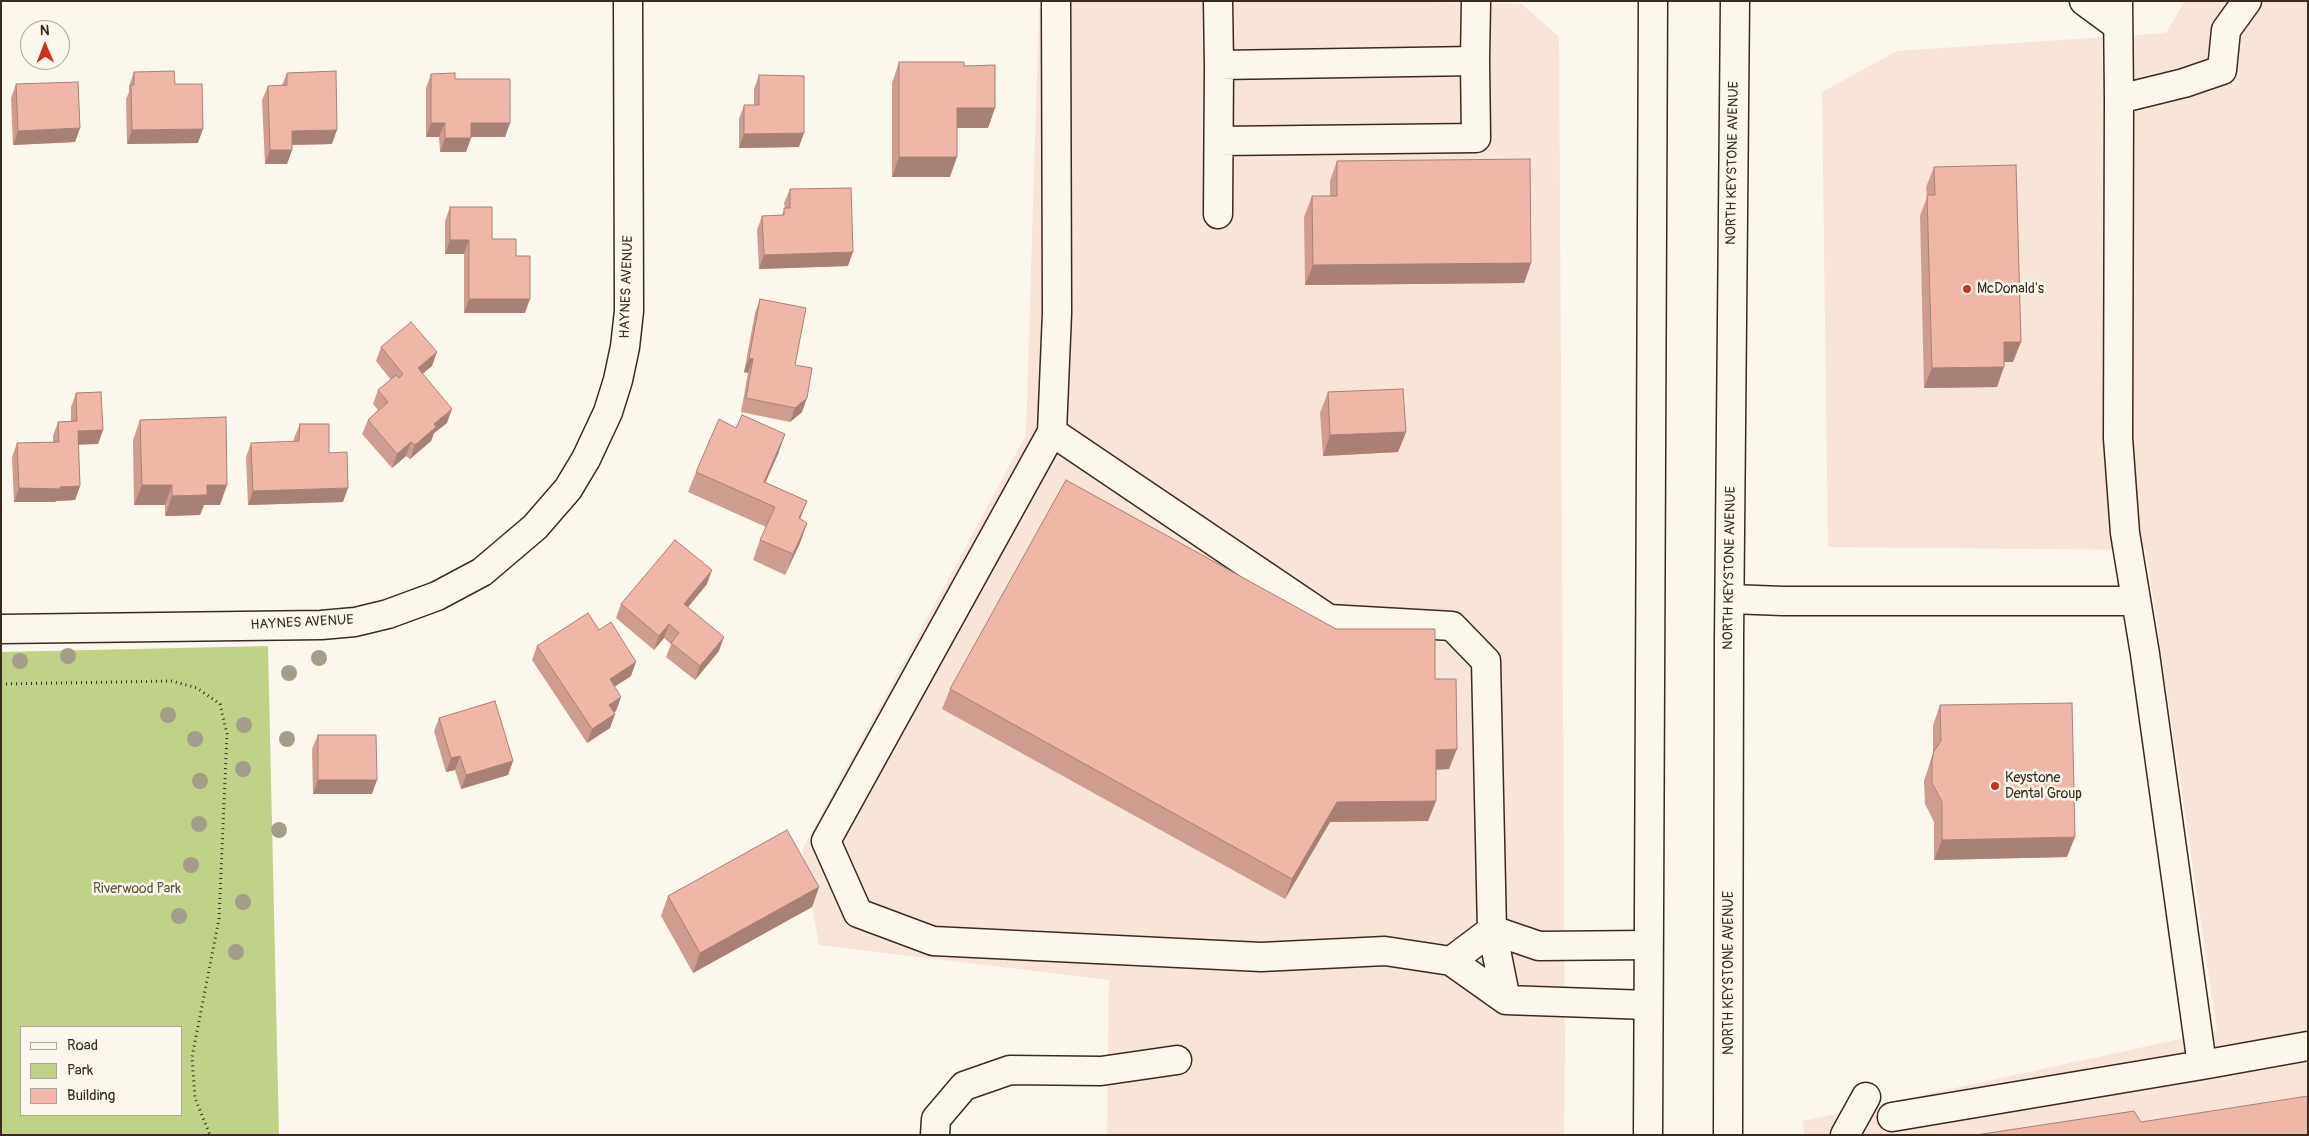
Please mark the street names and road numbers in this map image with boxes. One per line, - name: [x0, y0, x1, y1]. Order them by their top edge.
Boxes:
- street label: NORTH KEYSTONE AVENUE: [1723, 81, 1743, 245]
- street label: HAYNES AVENUE: [617, 235, 637, 339]
- street label: NORTH KEYSTONE AVENUE: [1720, 486, 1740, 650]
- street label: HAYNES AVENUE: [250, 612, 354, 634]
- street label: NORTH KEYSTONE AVENUE: [1721, 891, 1737, 1055]

